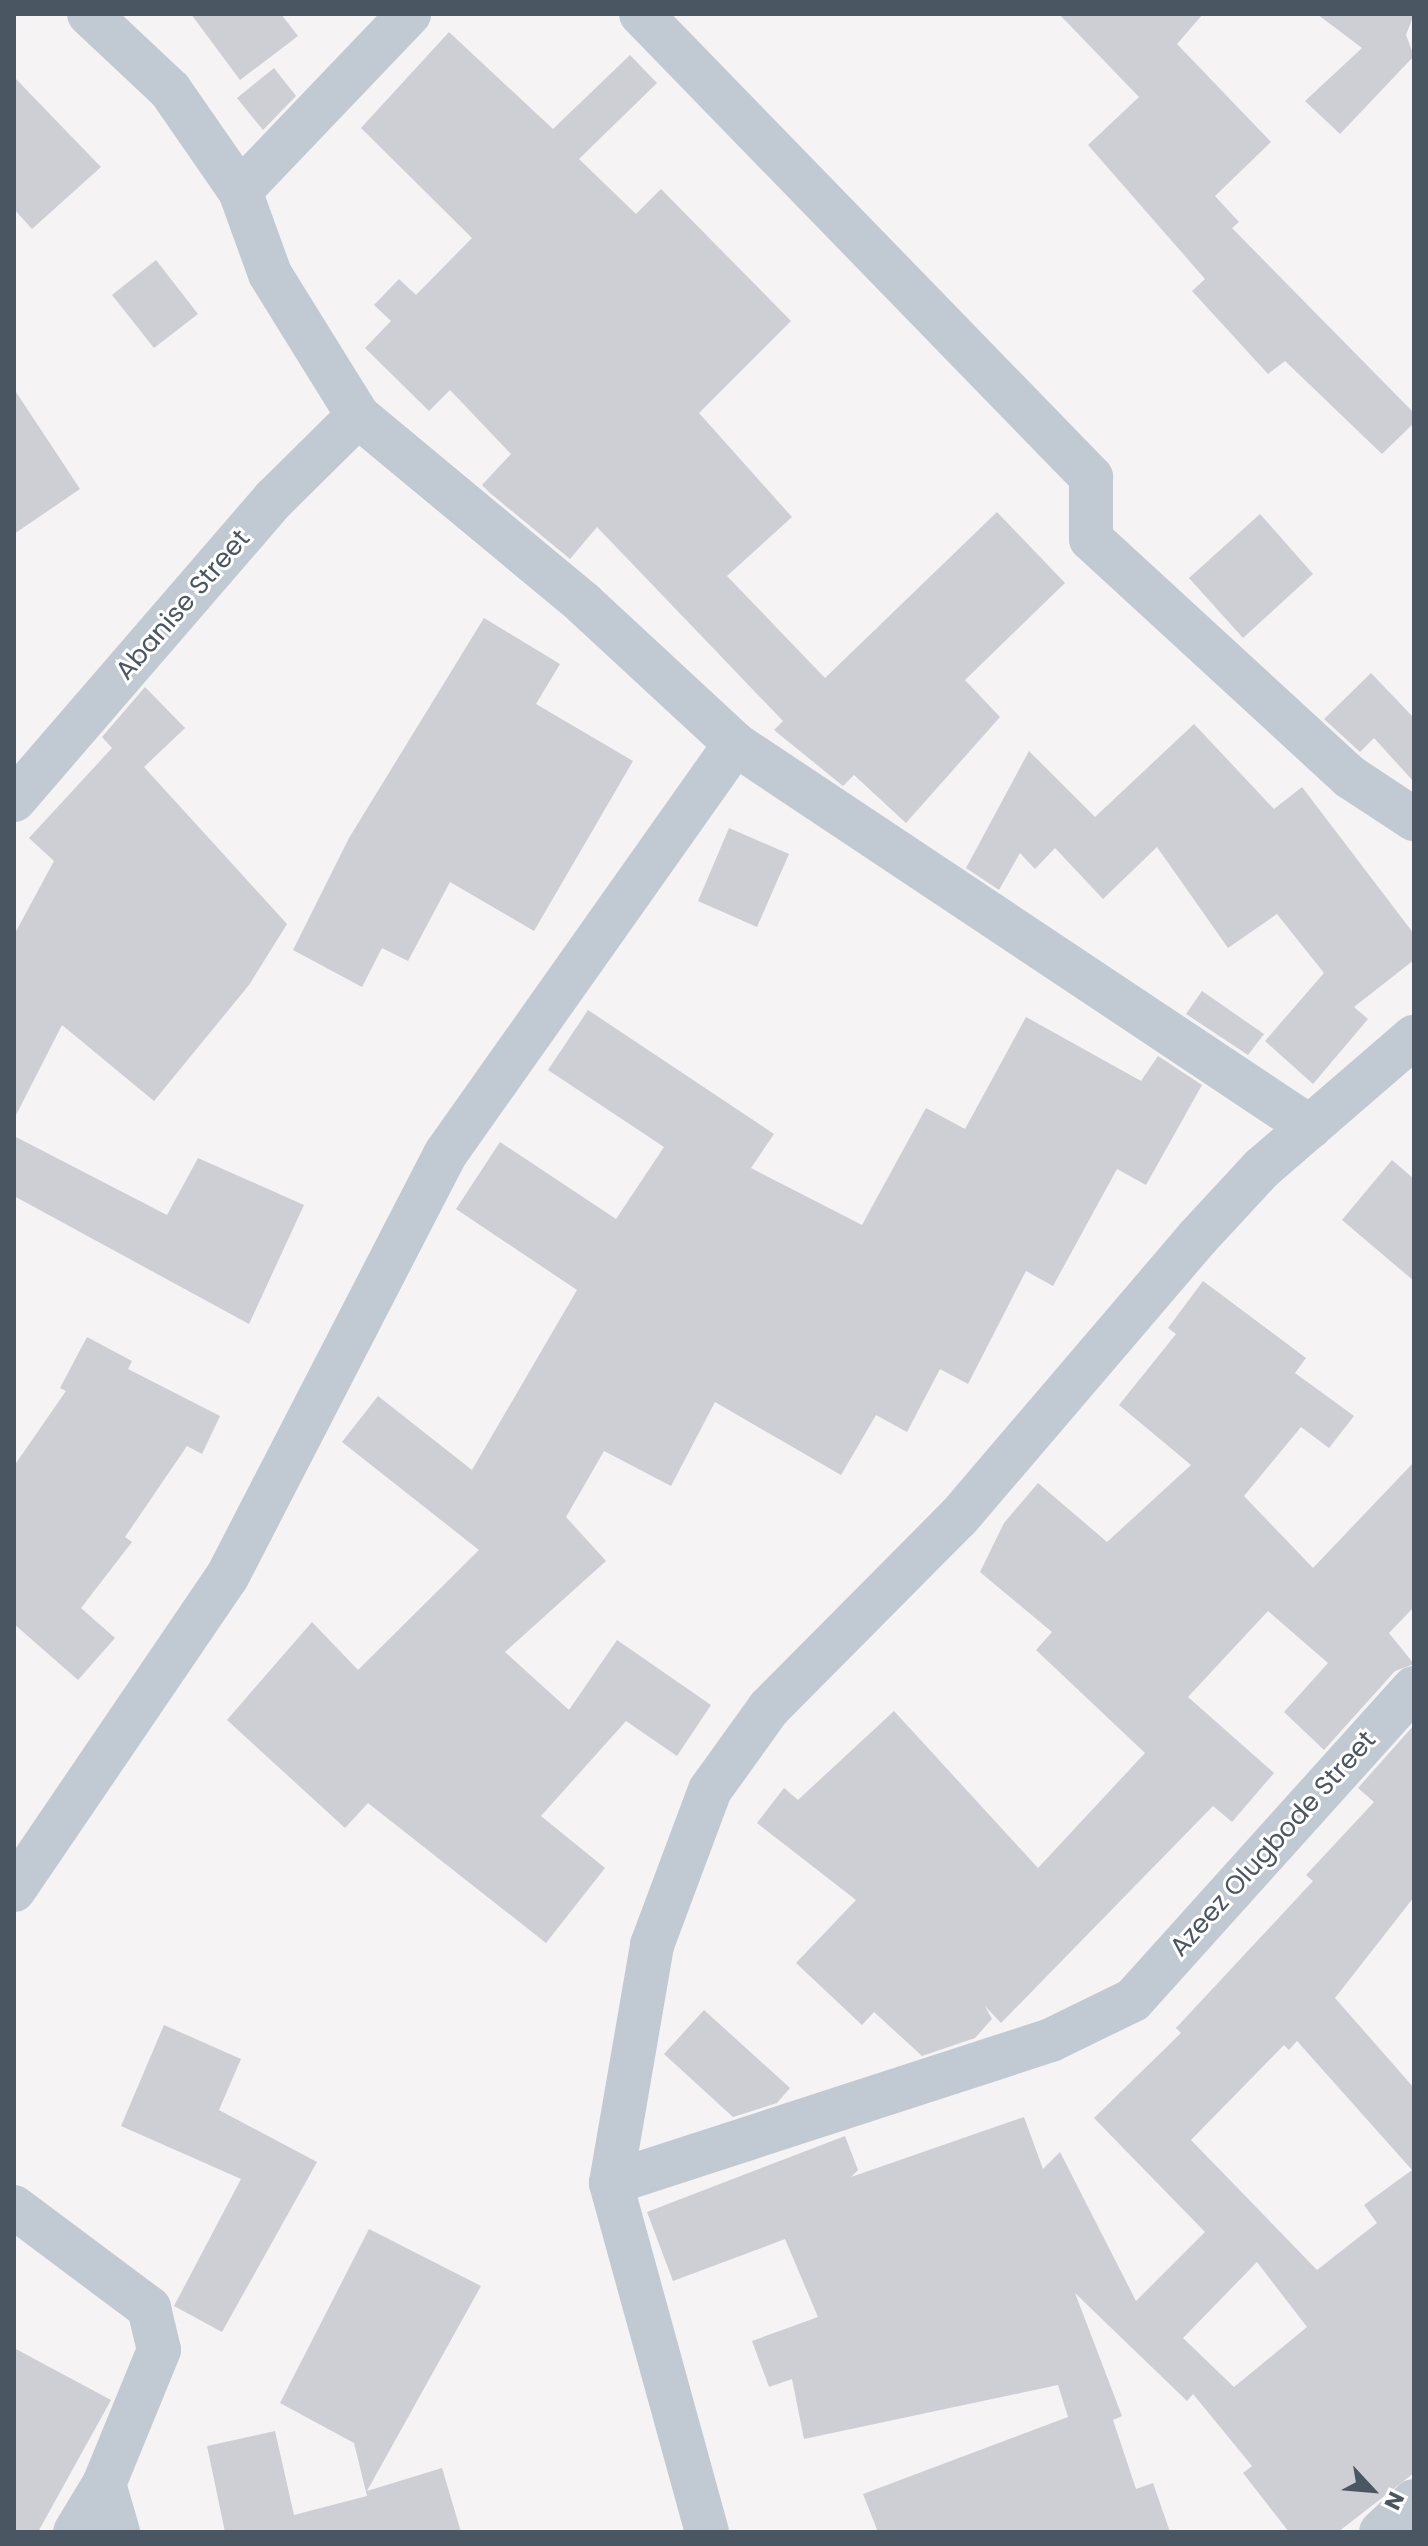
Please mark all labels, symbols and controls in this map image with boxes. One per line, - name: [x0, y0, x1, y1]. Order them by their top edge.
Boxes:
- street label: Abanise Street: [109, 524, 257, 686]
- street label: Azeez Olugbode Street: [1164, 1725, 1382, 1963]
- north arrow: [1332, 2450, 1412, 2530]
- text: N: [1376, 2487, 1412, 2515]

